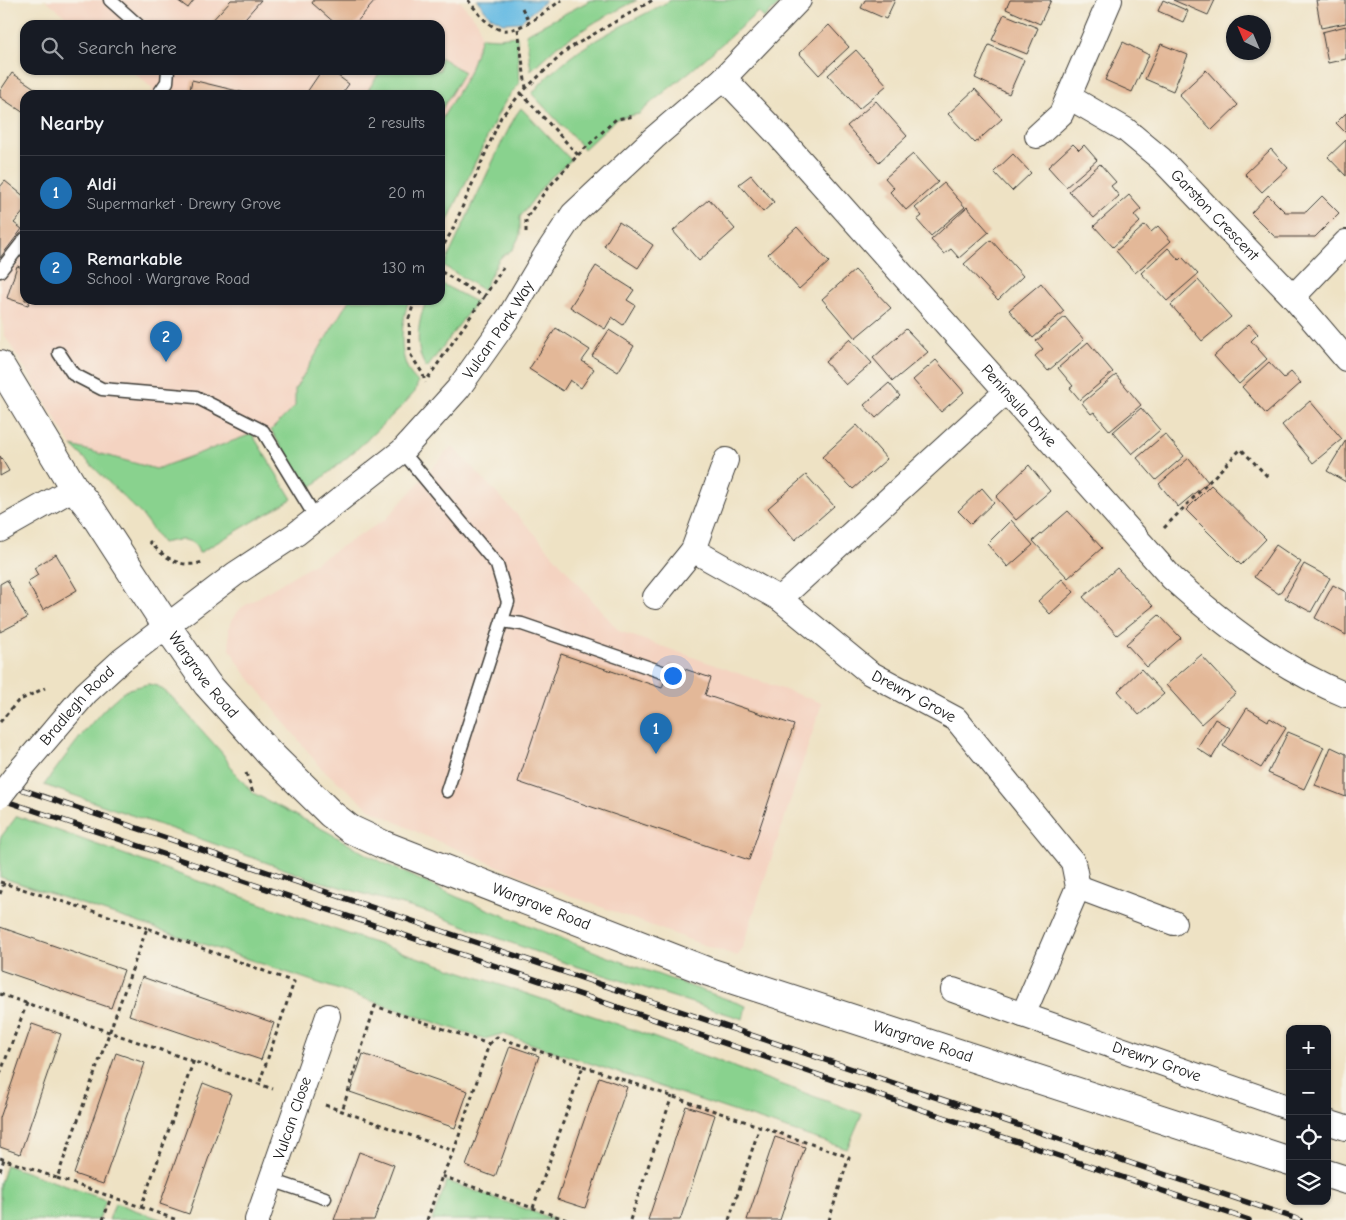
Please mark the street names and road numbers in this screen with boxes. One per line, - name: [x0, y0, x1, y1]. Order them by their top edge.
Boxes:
- street label: Garston Crescent: [1167, 166, 1263, 265]
- street label: Vulcan Park Way: [459, 277, 538, 382]
- street label: Peninsula Drive: [978, 361, 1060, 451]
- street label: Wargrave Road: [164, 628, 242, 722]
- street label: Bradlegh Road: [36, 663, 118, 749]
- street label: Drewry Grove: [869, 667, 959, 726]
- street label: Wargrave Road: [490, 879, 593, 934]
- street label: Wargrave Road: [871, 1017, 975, 1066]
- street label: Drewry Grove: [1110, 1038, 1203, 1085]
- street label: Vulcan Close: [270, 1074, 315, 1162]

